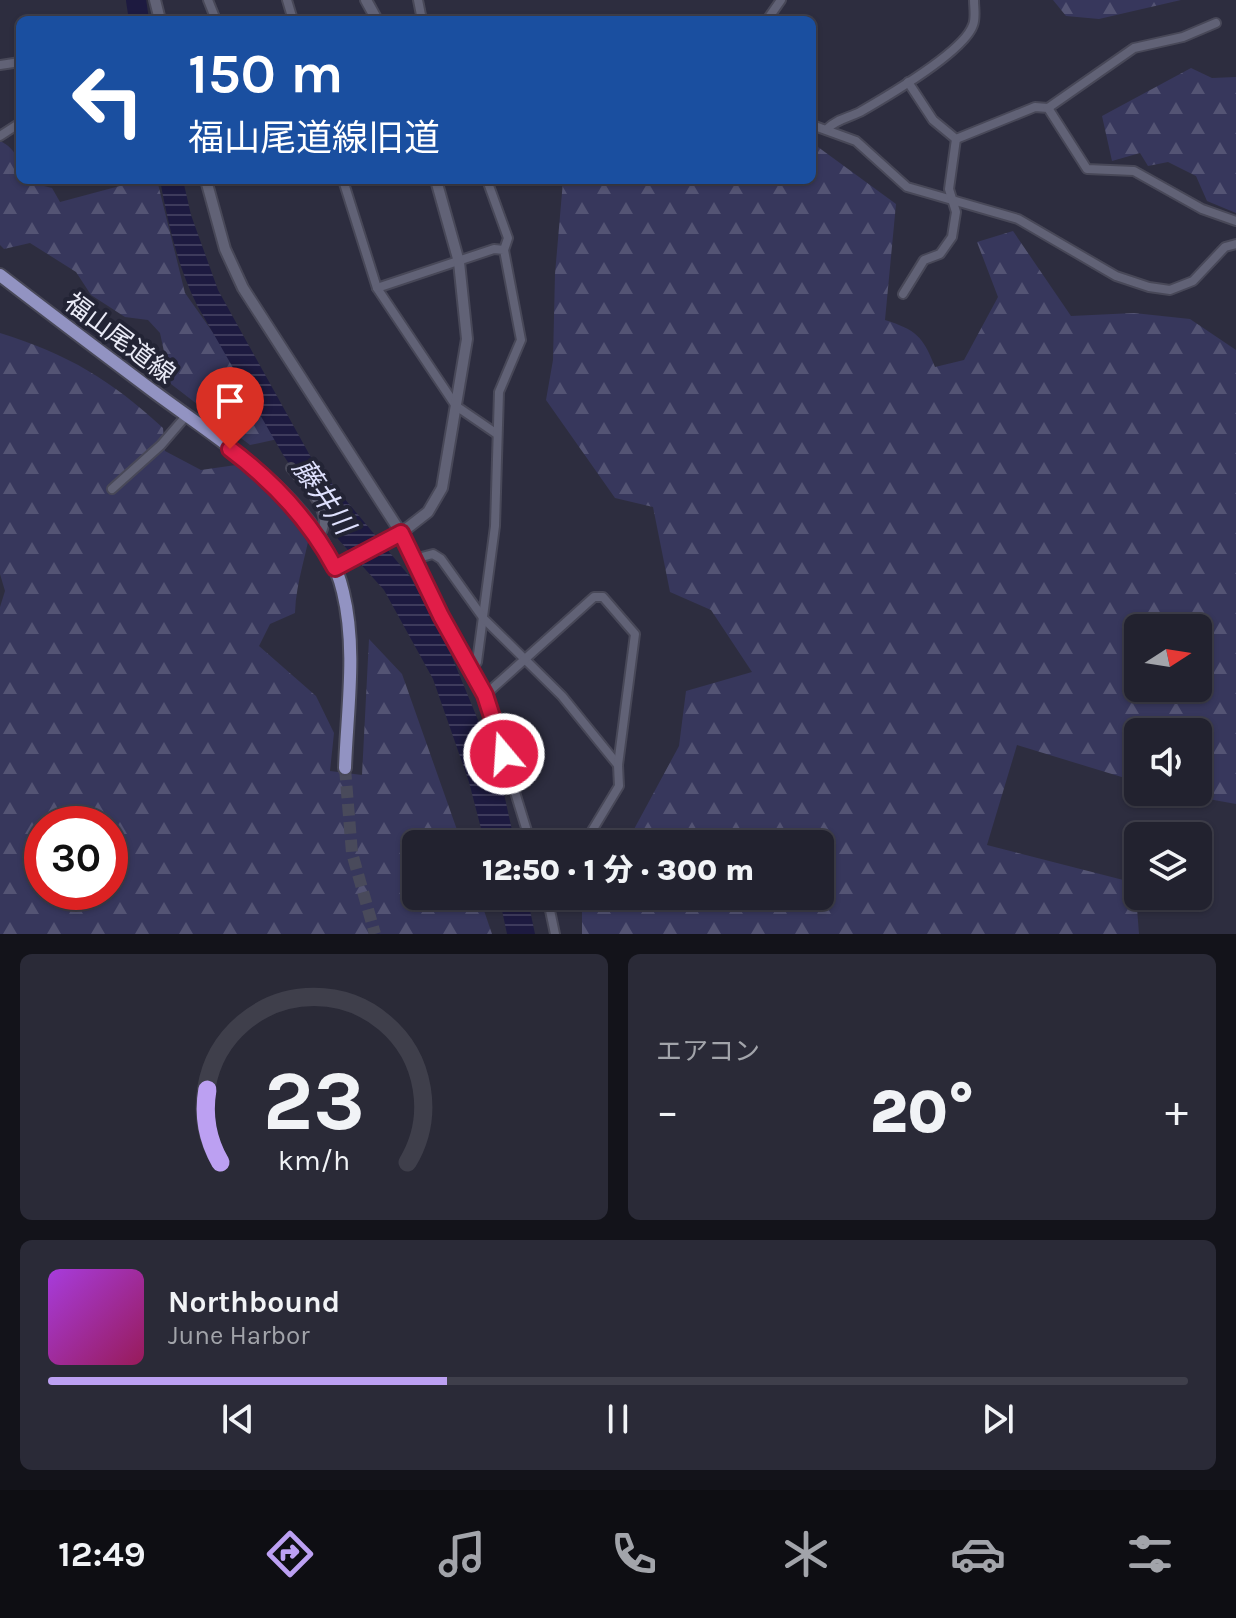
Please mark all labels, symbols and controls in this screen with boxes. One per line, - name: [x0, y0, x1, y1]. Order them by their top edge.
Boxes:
- text: 150 m: [188, 41, 343, 106]
- icon: left: [56, 48, 160, 152]
- text: 福山尾道線旧道: [188, 117, 440, 159]
- street label: 福山尾道線: [58, 287, 181, 390]
- pin: [196, 367, 264, 449]
- icon: arrive: [208, 379, 252, 423]
- water label: 藤井川: [286, 452, 363, 543]
- north arrow: [1124, 614, 1212, 702]
- map controls: [1124, 614, 1212, 910]
- position arrow: [462, 712, 546, 796]
- button: sound: [1124, 718, 1212, 806]
- speed limit sign: 30: [24, 806, 128, 910]
- button: layers: [1124, 822, 1212, 910]
- text: 12:50 · 1 分 · 300 m: [482, 852, 754, 888]
- text: エアコン: [656, 1036, 760, 1067]
- text: 23: [263, 1053, 365, 1150]
- text: 20°: [870, 1077, 974, 1147]
- text: −: [656, 1086, 679, 1137]
- text: +: [1165, 1086, 1188, 1137]
- text: km/h: [278, 1144, 350, 1177]
- text: Northbound: [168, 1284, 340, 1320]
- text: June Harbor: [168, 1320, 310, 1351]
- icon: previous: [216, 1397, 260, 1441]
- icon: pause: [596, 1397, 640, 1441]
- icon: next: [976, 1397, 1020, 1441]
- icon: directions: [262, 1526, 318, 1582]
- icon: music: [434, 1526, 490, 1582]
- icon: phone: [606, 1526, 662, 1582]
- icon: climate: [778, 1526, 834, 1582]
- icon: car: [950, 1526, 1006, 1582]
- icon: filters: [1122, 1526, 1178, 1582]
- text: 12:49: [58, 1533, 146, 1575]

